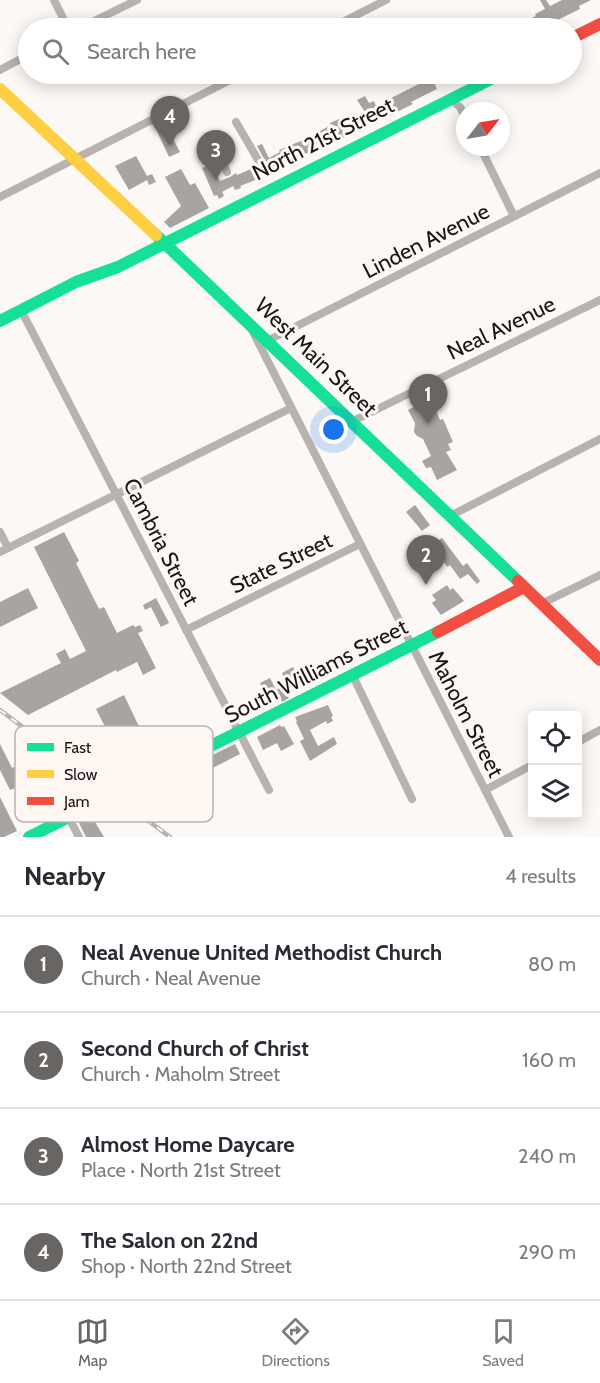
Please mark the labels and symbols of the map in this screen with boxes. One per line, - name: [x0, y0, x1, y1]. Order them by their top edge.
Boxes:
- street label: North 21st Street: [248, 91, 399, 186]
- pin: 4: [150, 96, 190, 146]
- north arrow: [456, 102, 510, 156]
- pin: 3: [196, 130, 236, 180]
- street label: Linden Avenue: [358, 198, 494, 284]
- street label: Neal Avenue: [443, 290, 559, 366]
- street label: West Main Street: [249, 292, 383, 422]
- pin: 1: [408, 374, 448, 424]
- your location: [319, 415, 348, 444]
- street label: Cambria Street: [117, 474, 205, 611]
- street label: State Street: [225, 526, 337, 599]
- pin: 2: [406, 536, 446, 585]
- street label: South Williams Street: [220, 613, 412, 729]
- street label: Maholm Street: [423, 646, 510, 782]
- legend: [15, 726, 213, 822]
- text: Fast: [64, 738, 92, 757]
- text: Slow: [64, 765, 98, 784]
- text: Jam: [63, 792, 90, 811]

